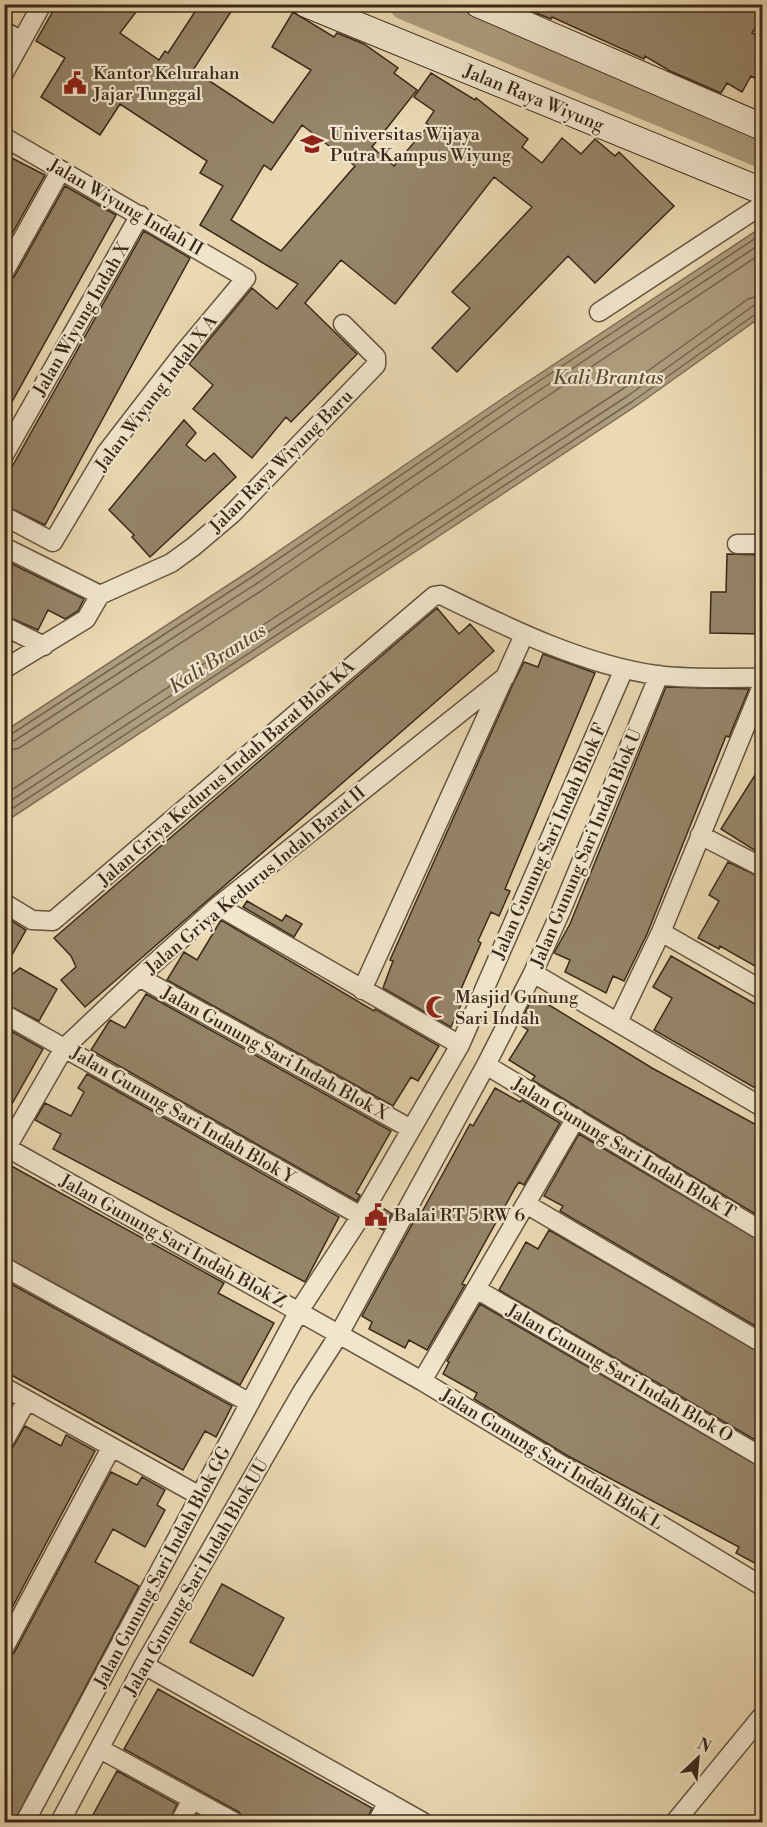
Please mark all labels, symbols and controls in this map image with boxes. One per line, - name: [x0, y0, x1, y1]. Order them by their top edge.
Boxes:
- street label: Jalan Raya Wiyung: [459, 59, 608, 137]
- place label: Kantor Kelurahan Jajar Tunggal: [92, 62, 240, 106]
- public building icon: Kantor Kelurahan Jajar Tunggal: [62, 70, 88, 96]
- place label: Universitas Wijaya Putra Kampus Wiyung: [330, 123, 512, 167]
- school or university icon: Universitas Wijaya Putra Kampus Wiyung: [299, 131, 325, 157]
- street label: Jalan Wiyung Indah II: [43, 153, 207, 261]
- street label: Jalan Wiyung Indah X: [28, 238, 135, 401]
- street label: Jalan Wiyung Indah X A: [90, 310, 223, 477]
- water label: Kali Brantas: [552, 366, 664, 391]
- street label: Jalan Raya Wiyung Baru: [204, 384, 358, 539]
- water label: Kali Brantas: [164, 618, 272, 700]
- street label: Jalan Griya Kedurus Indah Barat Blok KA: [92, 655, 360, 892]
- street label: Jalan Gunung Sari Indah Blok F: [487, 720, 612, 963]
- street label: Jalan Gunung Sari Indah Blok U: [525, 725, 648, 972]
- street label: Jalan Griya Kedurus Indah Barat II: [140, 781, 370, 980]
- street label: Jalan Gunung Sari Indah Blok X: [156, 981, 393, 1126]
- place label: Masjid Gunung Sari Indah: [455, 986, 579, 1030]
- mosque icon: Masjid Gunung Sari Indah: [424, 994, 450, 1020]
- street label: Jalan Gunung Sari Indah Blok Y: [66, 1041, 300, 1190]
- street label: Jalan Gunung Sari Indah Blok T: [507, 1072, 740, 1224]
- street label: Jalan Gunung Sari Indah Blok Z: [55, 1169, 290, 1313]
- public building icon: Balai RT 5 RW 6: [363, 1202, 389, 1228]
- place label: Balai RT 5 RW 6: [393, 1204, 525, 1227]
- street label: Jalan Gunung Sari Indah Blok O: [502, 1299, 737, 1448]
- street label: Jalan Gunung Sari Indah Blok L: [435, 1383, 667, 1535]
- street label: Jalan Gunung Sari Indah Blok GG: [88, 1442, 236, 1693]
- street label: Jalan Gunung Sari Indah Blok UU: [119, 1454, 274, 1701]
- north arrow: [668, 1728, 728, 1788]
- text: N: [694, 1734, 715, 1757]

